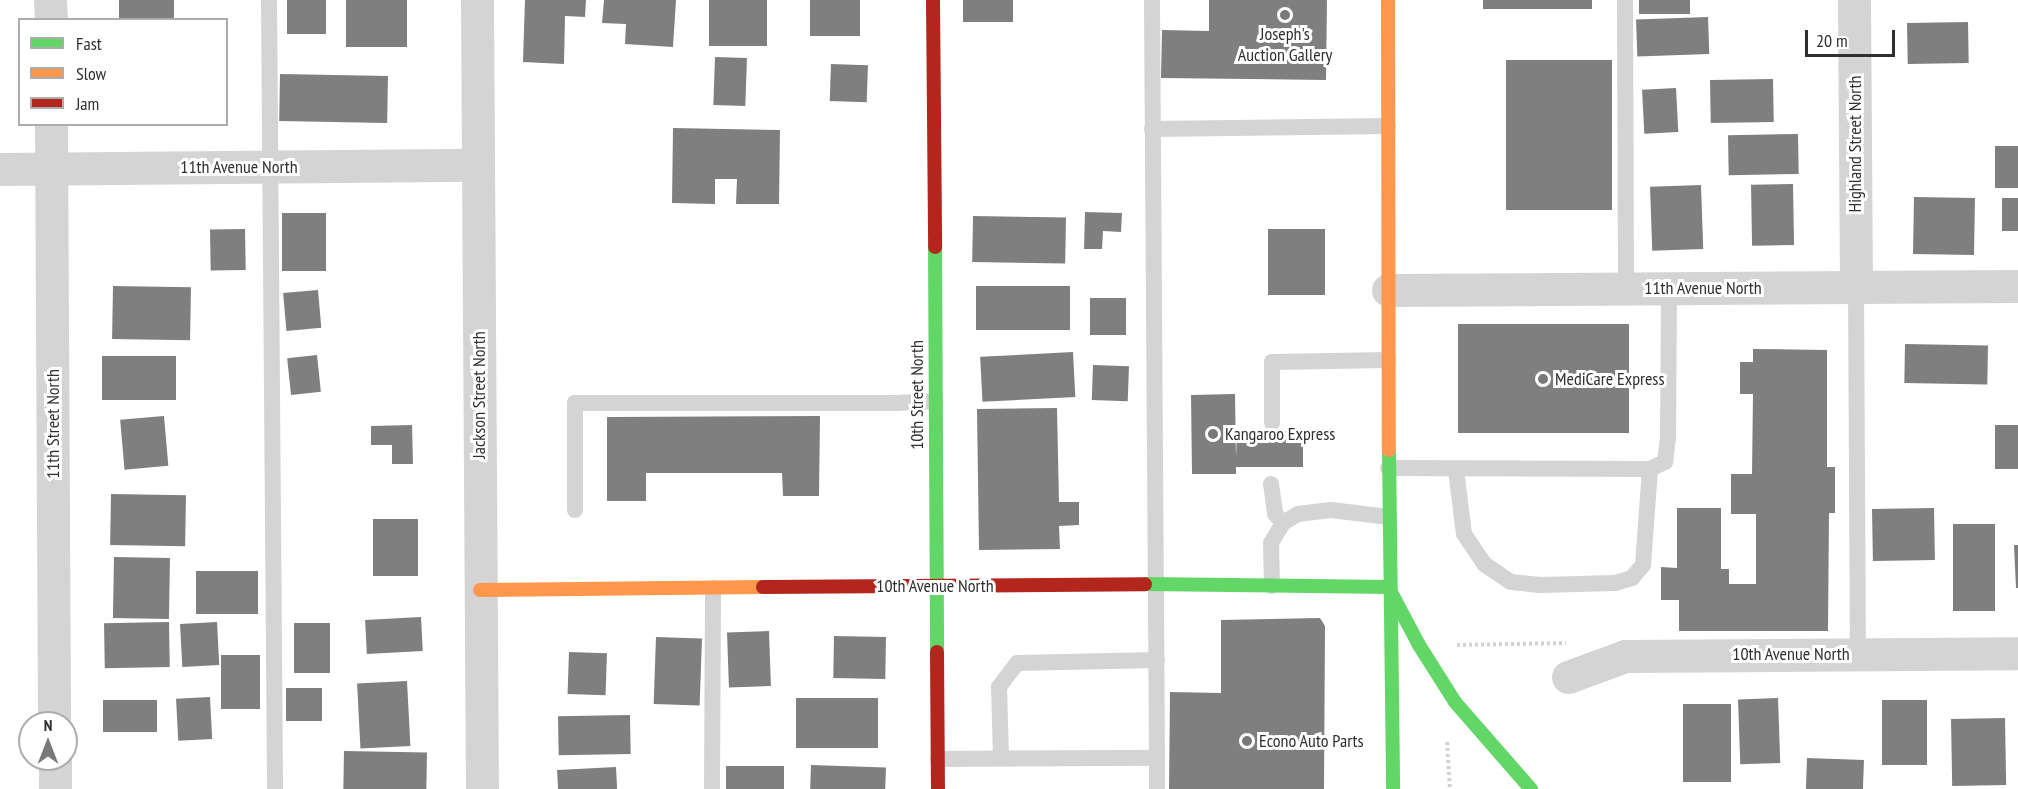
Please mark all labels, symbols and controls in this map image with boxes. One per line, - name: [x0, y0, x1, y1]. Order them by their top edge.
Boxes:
- marker: Joseph's Auction Gallery: [1278, 8, 1292, 22]
- legend: [18, 18, 228, 126]
- scale bar: [1808, 18, 1898, 56]
- place label: Joseph's Auction Gallery: [1238, 24, 1332, 66]
- text: 20 m: [1816, 29, 1848, 52]
- text: Fast: [76, 32, 102, 55]
- text: Slow: [76, 62, 106, 85]
- street label: Highland Street North: [1844, 76, 1866, 212]
- text: Jam: [76, 92, 99, 115]
- street label: 11th Avenue North: [180, 156, 298, 178]
- street label: 11th Avenue North: [1644, 277, 1762, 299]
- street label: Jackson Street North: [468, 331, 490, 459]
- street label: 10th Street North: [906, 340, 928, 450]
- place label: MediCare Express: [1555, 368, 1664, 390]
- street label: 11th Street North: [42, 369, 64, 479]
- marker: MediCare Express: [1536, 372, 1550, 386]
- place label: Kangaroo Express: [1225, 423, 1335, 445]
- marker: Kangaroo Express: [1206, 427, 1220, 441]
- street label: 10th Avenue North: [876, 575, 994, 597]
- street label: 10th Avenue North: [1732, 643, 1850, 665]
- north arrow: [18, 711, 78, 771]
- text: N: [44, 715, 52, 735]
- place label: Econo Auto Parts: [1259, 730, 1364, 752]
- marker: Econo Auto Parts: [1240, 734, 1254, 748]

